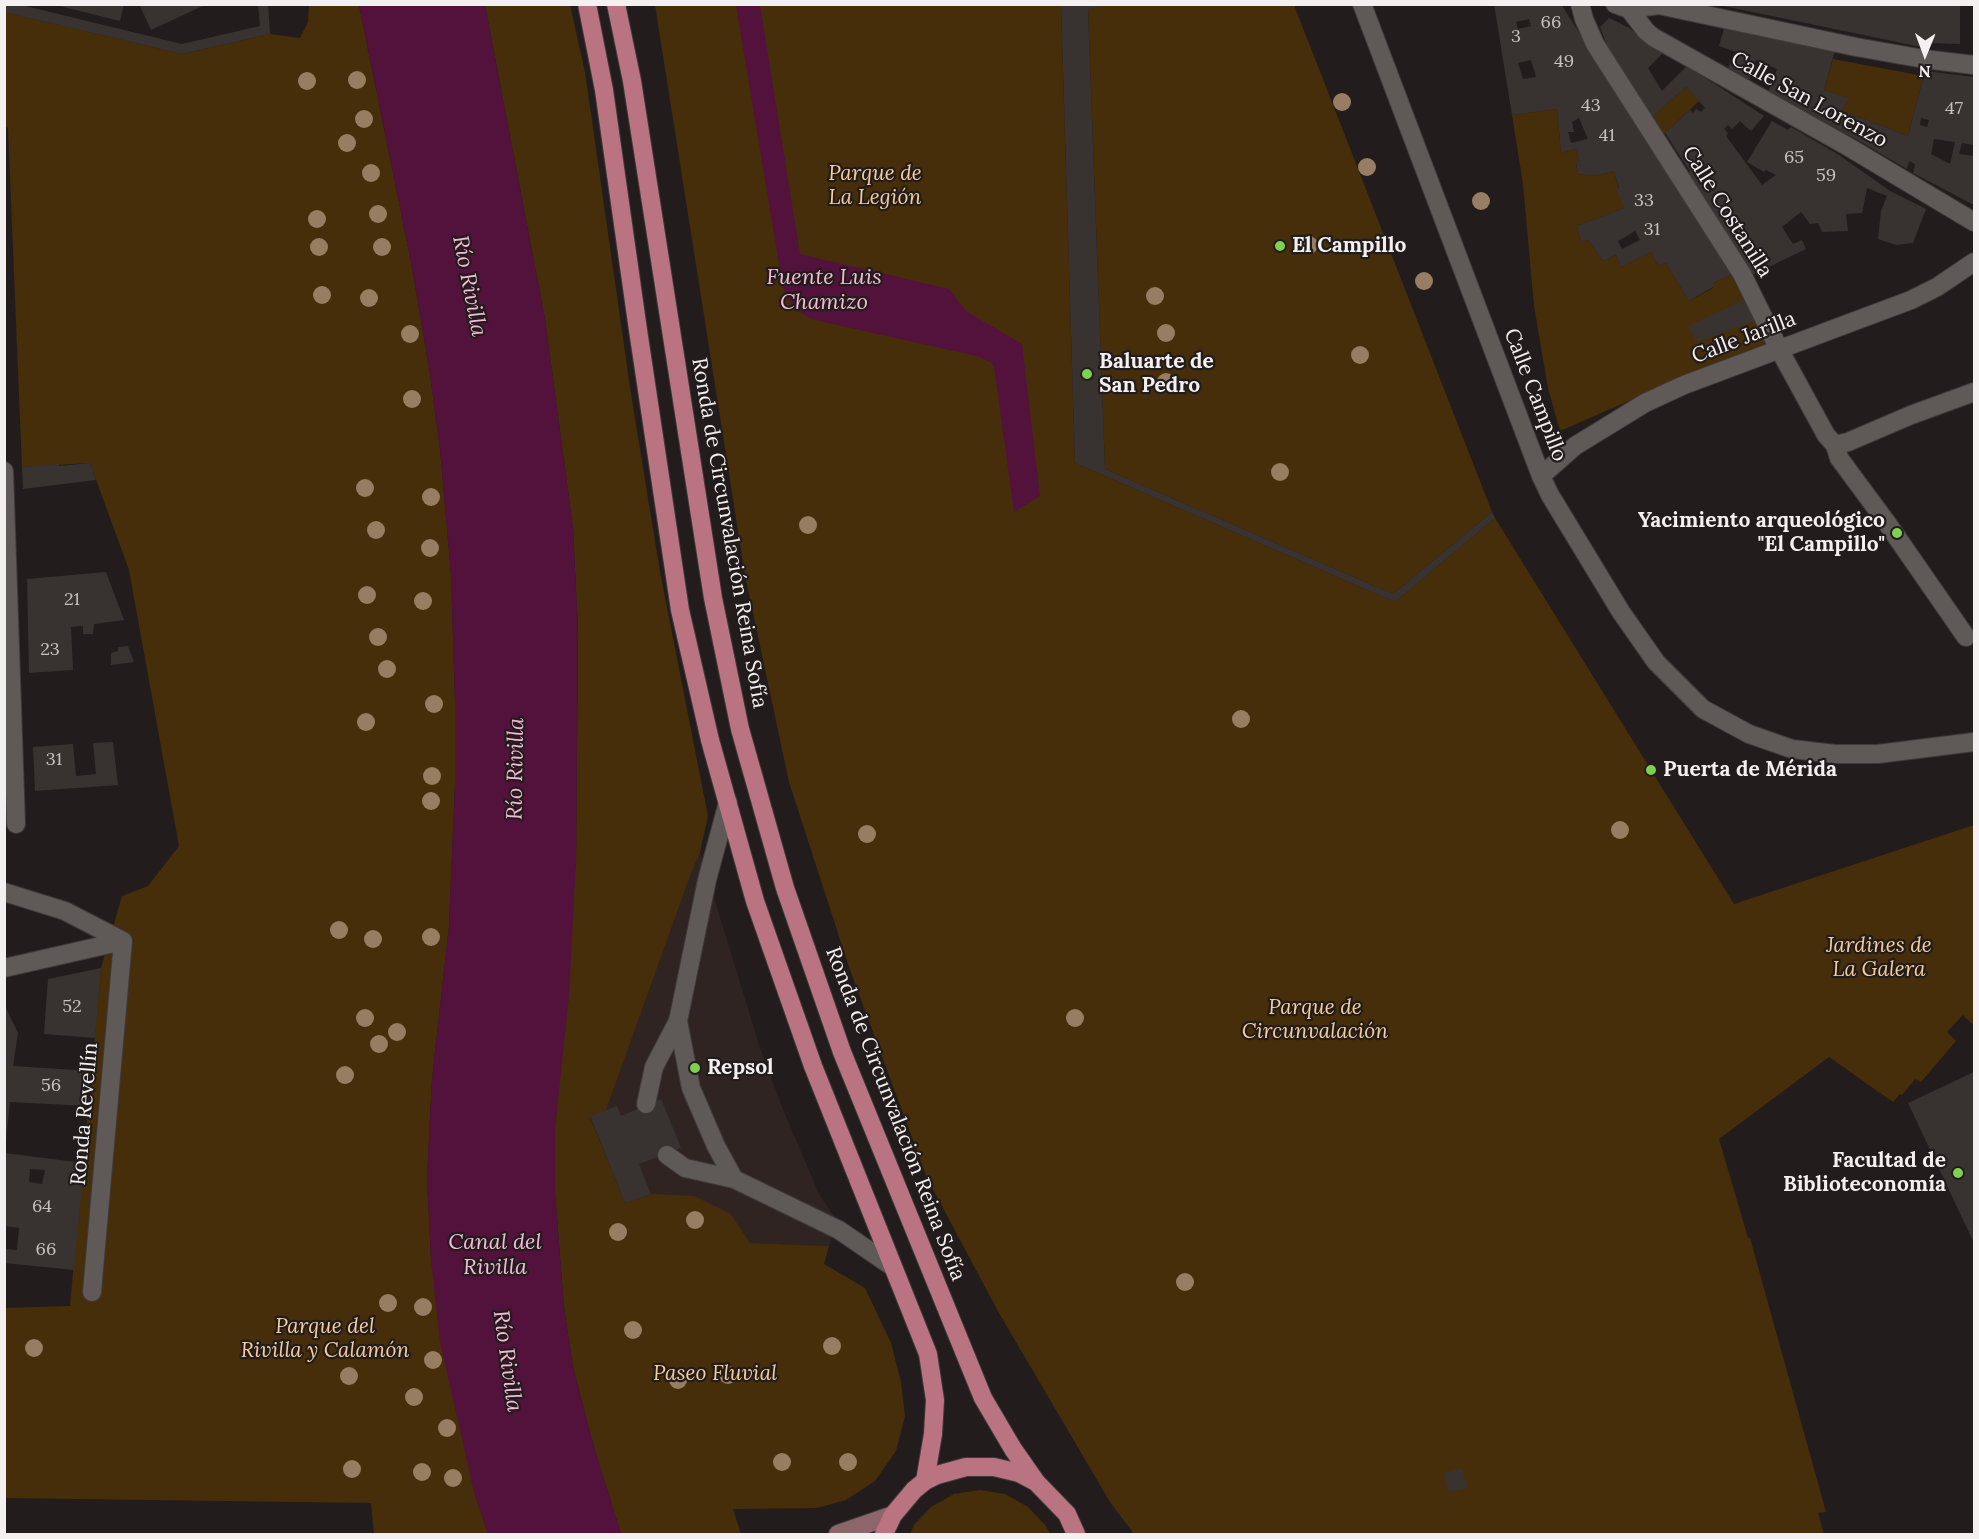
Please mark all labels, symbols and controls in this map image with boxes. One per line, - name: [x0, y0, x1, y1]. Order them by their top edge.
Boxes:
- house number: 66: [1541, 12, 1561, 34]
- north arrow: [1895, 24, 1955, 84]
- house number: 3: [1511, 26, 1521, 48]
- street label: Calle San Lorenzo: [1726, 47, 1892, 153]
- house number: 49: [1554, 51, 1574, 73]
- text: N: [1918, 62, 1931, 82]
- house number: 43: [1581, 95, 1601, 117]
- house number: 47: [1945, 98, 1963, 120]
- house number: 41: [1599, 125, 1615, 147]
- street label: Calle Costanilla: [1676, 142, 1778, 282]
- house number: 65: [1784, 147, 1804, 169]
- park label: Parque de La Legión: [828, 161, 922, 211]
- house number: 59: [1816, 165, 1836, 187]
- house number: 33: [1634, 190, 1654, 212]
- house number: 31: [1644, 219, 1660, 241]
- water label: Río Rivilla: [446, 233, 492, 339]
- place label: El Campillo: [1292, 233, 1406, 259]
- marker: El Campillo: [1273, 239, 1287, 253]
- water label: Fuente Luis Chamizo: [766, 265, 882, 316]
- street label: Calle Jarilla: [1688, 307, 1800, 369]
- street label: Calle Campillo: [1498, 325, 1572, 465]
- place label: Baluarte de San Pedro: [1099, 349, 1214, 399]
- street label: Ronda de Circunvalación Reina Sofía: [686, 356, 772, 710]
- marker: Baluarte de San Pedro: [1080, 367, 1094, 381]
- place label: Yacimiento arqueológico "El Campillo": [1638, 508, 1885, 558]
- marker: Yacimiento arqueológico "El Campillo": [1890, 526, 1904, 540]
- house number: 21: [64, 589, 80, 611]
- house number: 23: [40, 639, 60, 661]
- water label: Río Rivilla: [502, 718, 530, 820]
- house number: 31: [46, 749, 62, 771]
- place label: Puerta de Mérida: [1663, 757, 1837, 783]
- marker: Puerta de Mérida: [1644, 763, 1658, 777]
- park label: Jardines de La Galera: [1826, 933, 1932, 983]
- street label: Ronda de Circunvalación Reina Sofía: [820, 944, 970, 1284]
- park label: Parque de Circunvalación: [1242, 995, 1388, 1045]
- house number: 52: [62, 996, 82, 1018]
- street label: Ronda Revellín: [66, 1042, 104, 1186]
- place label: Repsol: [707, 1055, 774, 1081]
- marker: Repsol: [688, 1061, 702, 1075]
- house number: 56: [41, 1075, 61, 1097]
- place label: Facultad de Biblioteconomía: [1783, 1148, 1946, 1198]
- marker: Facultad de Biblioteconomía: [1951, 1166, 1965, 1180]
- house number: 64: [32, 1196, 52, 1218]
- water label: Canal del Rivilla: [448, 1230, 542, 1282]
- house number: 66: [36, 1239, 56, 1261]
- water label: Río Rivilla: [487, 1309, 527, 1413]
- park label: Parque del Rivilla y Calamón: [241, 1314, 409, 1364]
- park label: Paseo Fluvial: [653, 1361, 777, 1387]

